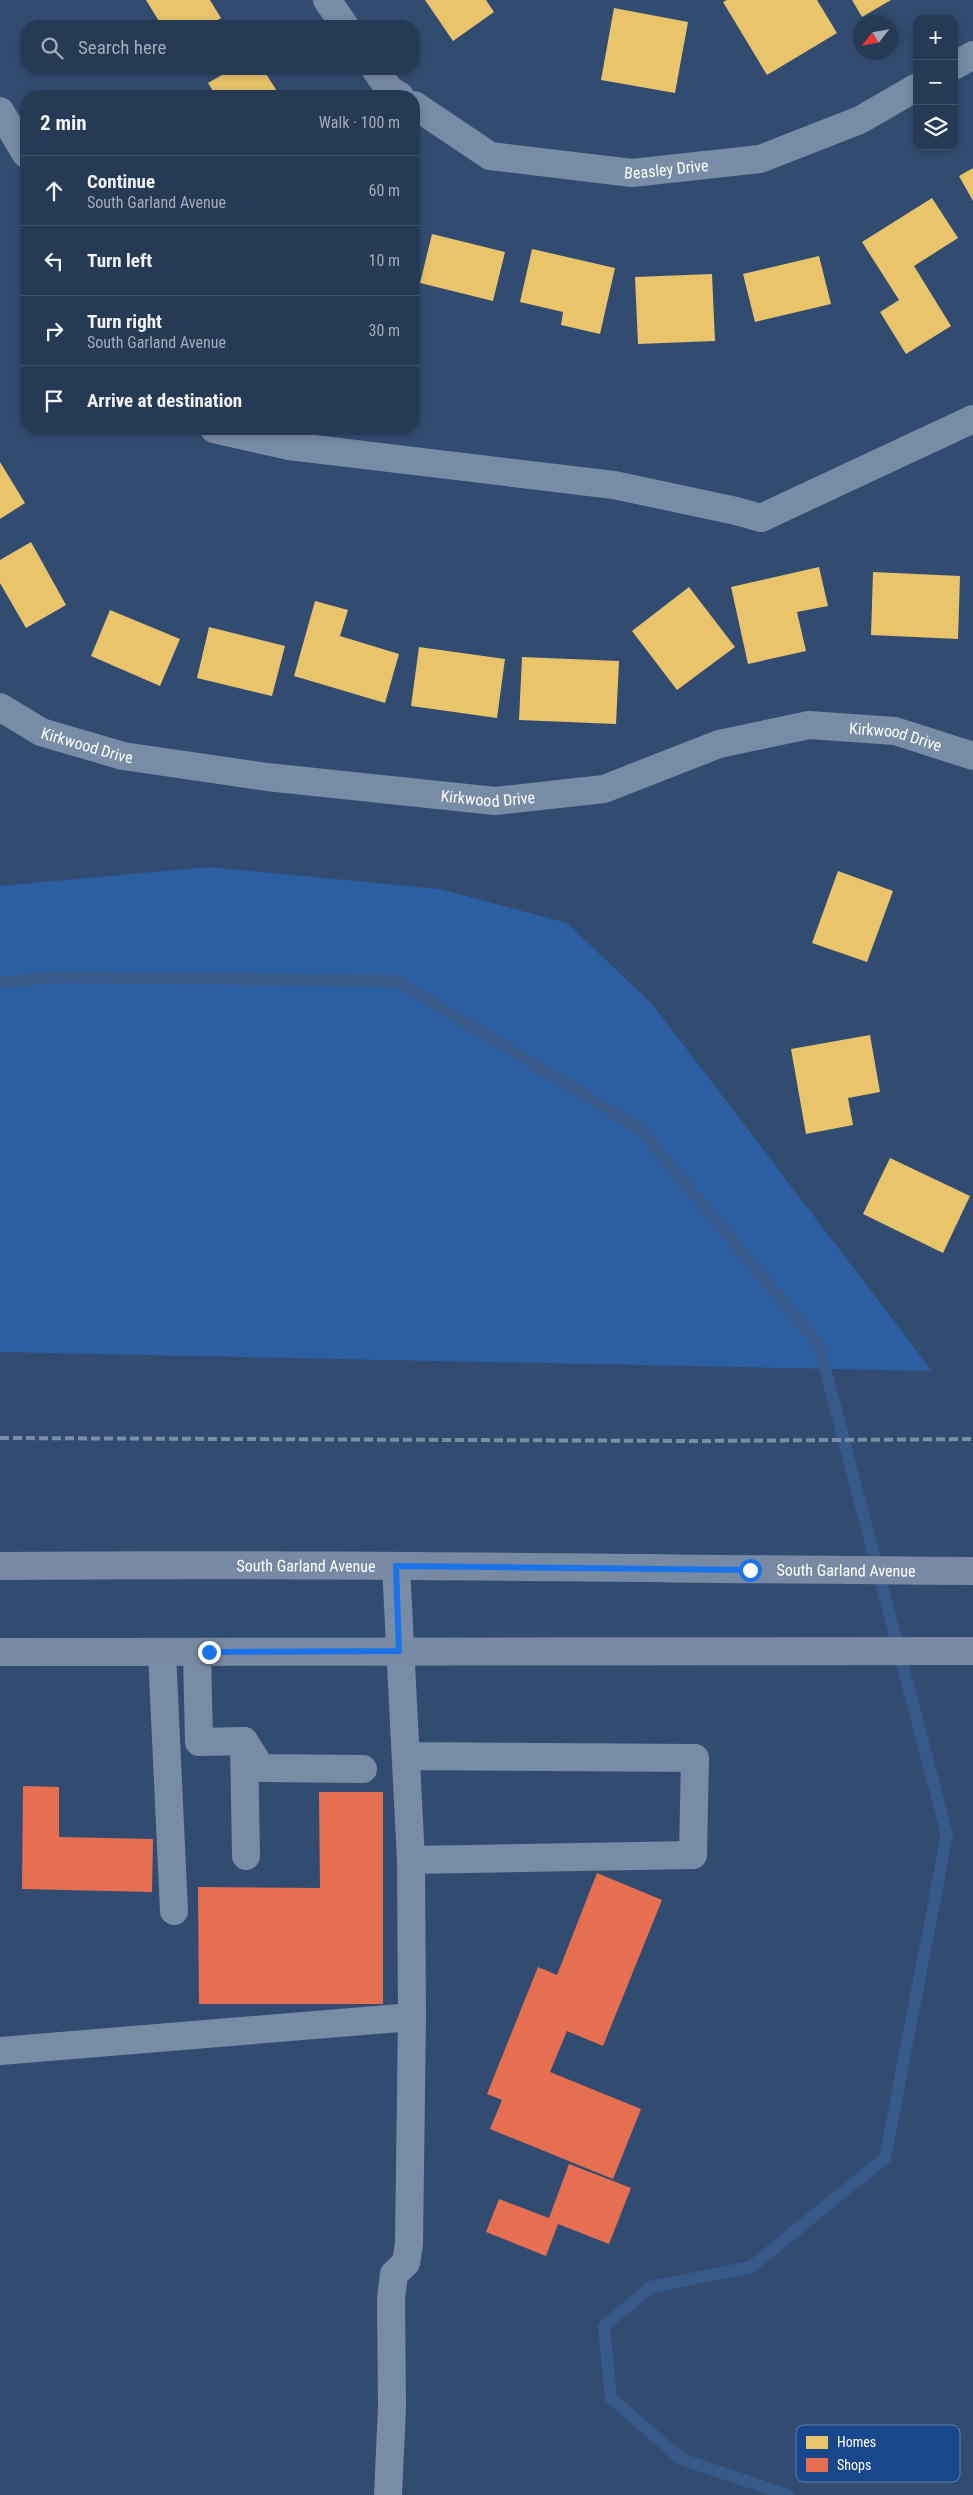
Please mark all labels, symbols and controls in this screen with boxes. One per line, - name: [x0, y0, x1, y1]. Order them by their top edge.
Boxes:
- north arrow: [853, 15, 898, 60]
- map controls: [913, 15, 958, 150]
- button: +: [913, 15, 958, 60]
- search box: [20, 20, 420, 75]
- icon: search: [38, 34, 66, 62]
- text: Search here: [78, 36, 166, 59]
- button: −: [913, 60, 958, 105]
- button: layers: [913, 105, 958, 150]
- text: 2 min: [40, 111, 87, 135]
- text: Walk · 100 m: [319, 113, 400, 132]
- street label: Beasley Drive: [623, 155, 709, 183]
- text: Continue: [87, 170, 155, 193]
- icon: ahead: [40, 177, 68, 205]
- text: 60 m: [368, 181, 400, 200]
- text: South Garland Avenue: [87, 193, 226, 212]
- icon: left: [40, 247, 68, 275]
- text: Turn left: [87, 249, 152, 272]
- text: 10 m: [368, 251, 400, 270]
- text: Turn right: [87, 310, 162, 333]
- icon: right: [40, 317, 68, 345]
- text: 30 m: [368, 321, 400, 340]
- text: South Garland Avenue: [87, 333, 226, 352]
- icon: arrive: [40, 387, 68, 415]
- text: Arrive at destination: [87, 389, 242, 412]
- street label: Kirkwood Drive: [849, 718, 944, 755]
- street label: Kirkwood Drive: [39, 723, 134, 767]
- street label: Kirkwood Drive: [440, 786, 536, 811]
- street label: South Garland Avenue: [236, 1556, 376, 1575]
- route start: [739, 1559, 762, 1582]
- street label: South Garland Avenue: [776, 1560, 916, 1580]
- route end: [198, 1641, 221, 1664]
- legend: [796, 2425, 960, 2482]
- text: Homes: [837, 2434, 876, 2450]
- text: Shops: [837, 2457, 871, 2473]

